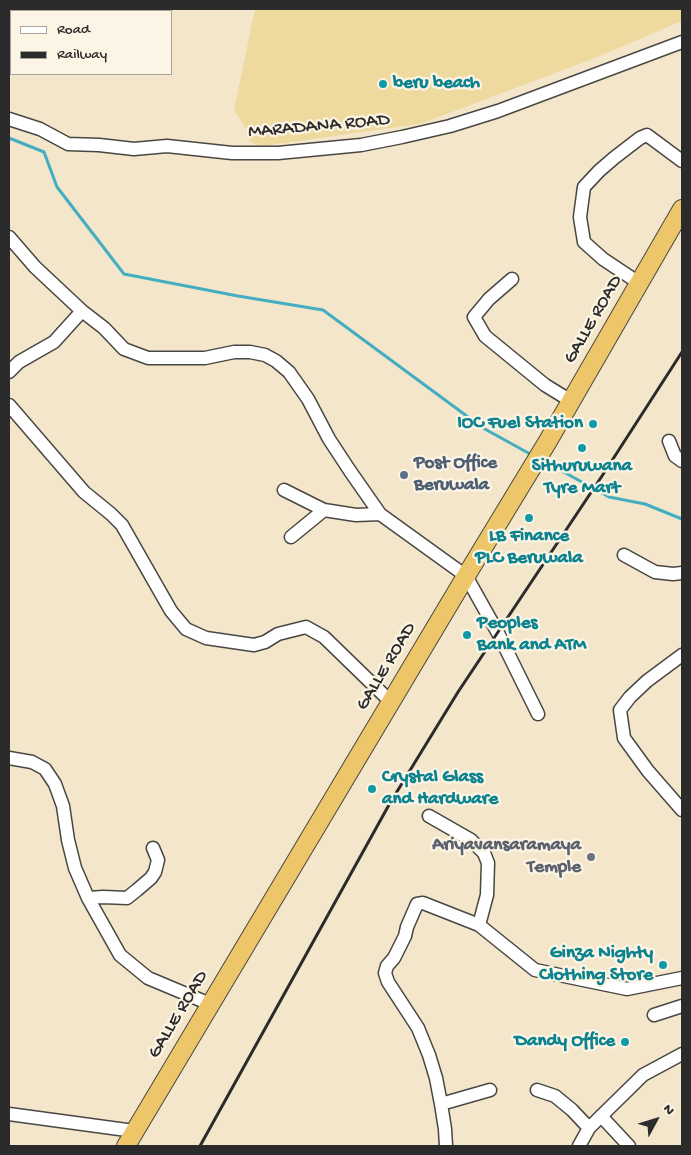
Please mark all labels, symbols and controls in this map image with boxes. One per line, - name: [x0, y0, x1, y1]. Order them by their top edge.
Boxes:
- legend: [10, 10, 172, 75]
- text: Road: [57, 21, 90, 39]
- text: Railway: [57, 46, 107, 64]
- place label: beru beach: [393, 73, 480, 95]
- marker: beru beach: [377, 78, 389, 90]
- street label: MARADANA ROAD: [247, 109, 391, 145]
- street label: GALLE ROAD: [560, 272, 628, 368]
- place label: IOC Fuel Station: [457, 413, 583, 435]
- marker: IOC Fuel Station: [587, 418, 599, 430]
- marker: Sithuruwana Tyre Mart: [576, 442, 588, 454]
- place label: Post Office Beruwala: [414, 453, 497, 497]
- place label: Sithuruwana Tyre Mart: [532, 456, 632, 500]
- marker: Post Office Beruwala: [398, 469, 410, 481]
- marker: LB Finance PLC Beruwala: [523, 512, 535, 524]
- place label: LB Finance PLC Beruwala: [475, 526, 583, 570]
- place label: Peoples Bank and ATM: [477, 613, 586, 657]
- street label: GALLE ROAD: [352, 619, 422, 715]
- marker: Peoples Bank and ATM: [461, 629, 473, 641]
- place label: Crystal Glass and Hardware: [382, 767, 498, 811]
- marker: Crystal Glass and Hardware: [366, 783, 378, 795]
- place label: Ariyavansaramaya Temple: [432, 835, 581, 879]
- marker: Ariyavansaramaya Temple: [585, 851, 597, 863]
- place label: Ginza Nighty Clothing Store: [539, 943, 653, 987]
- marker: Ginza Nighty Clothing Store: [657, 959, 669, 971]
- street label: GALLE ROAD: [144, 967, 214, 1063]
- place label: Dandy Office: [515, 1031, 615, 1053]
- marker: Dandy Office: [619, 1036, 631, 1048]
- north arrow: [631, 1095, 681, 1145]
- text: N: [659, 1101, 678, 1119]

